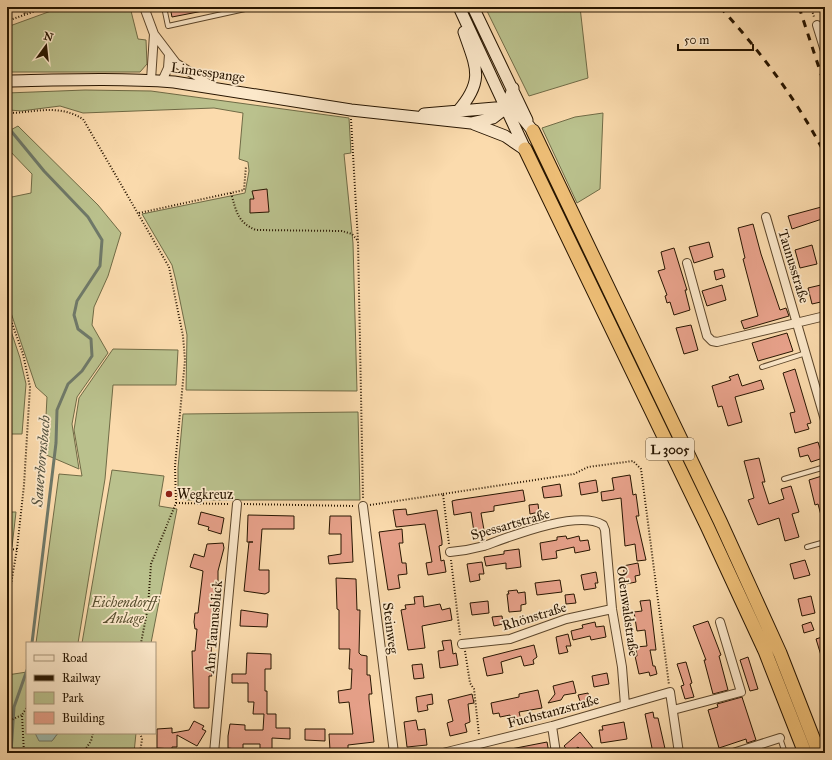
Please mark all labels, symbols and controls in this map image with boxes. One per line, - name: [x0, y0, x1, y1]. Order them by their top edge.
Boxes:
- north arrow: [26, 26, 66, 66]
- scale bar: [678, 26, 753, 52]
- text: N: [42, 29, 55, 44]
- text: 50 m: [684, 33, 709, 47]
- street label: Limesspange: [170, 59, 246, 86]
- street label: Taunusstraße: [774, 227, 813, 305]
- water label: Sauerbornsbach: [28, 414, 54, 509]
- road number: L 3005: [646, 438, 694, 460]
- place label: Wegkreuz: [177, 486, 234, 503]
- marker: Wegkreuz: [164, 489, 174, 499]
- street label: Spessartstraße: [469, 505, 552, 544]
- street label: Odenwaldstraße: [613, 565, 642, 658]
- street label: Am Taunusblick: [201, 579, 226, 675]
- park label: Eichendorff Anlage: [90, 594, 161, 627]
- street label: Rhönstraße: [500, 599, 569, 634]
- street label: Steinweg: [379, 601, 402, 655]
- legend: [26, 642, 156, 734]
- text: Road: [62, 651, 88, 665]
- text: Railway: [62, 671, 101, 685]
- text: Park: [62, 691, 84, 705]
- street label: Fuchstanzstraße: [505, 691, 601, 732]
- text: Building: [62, 711, 105, 726]

